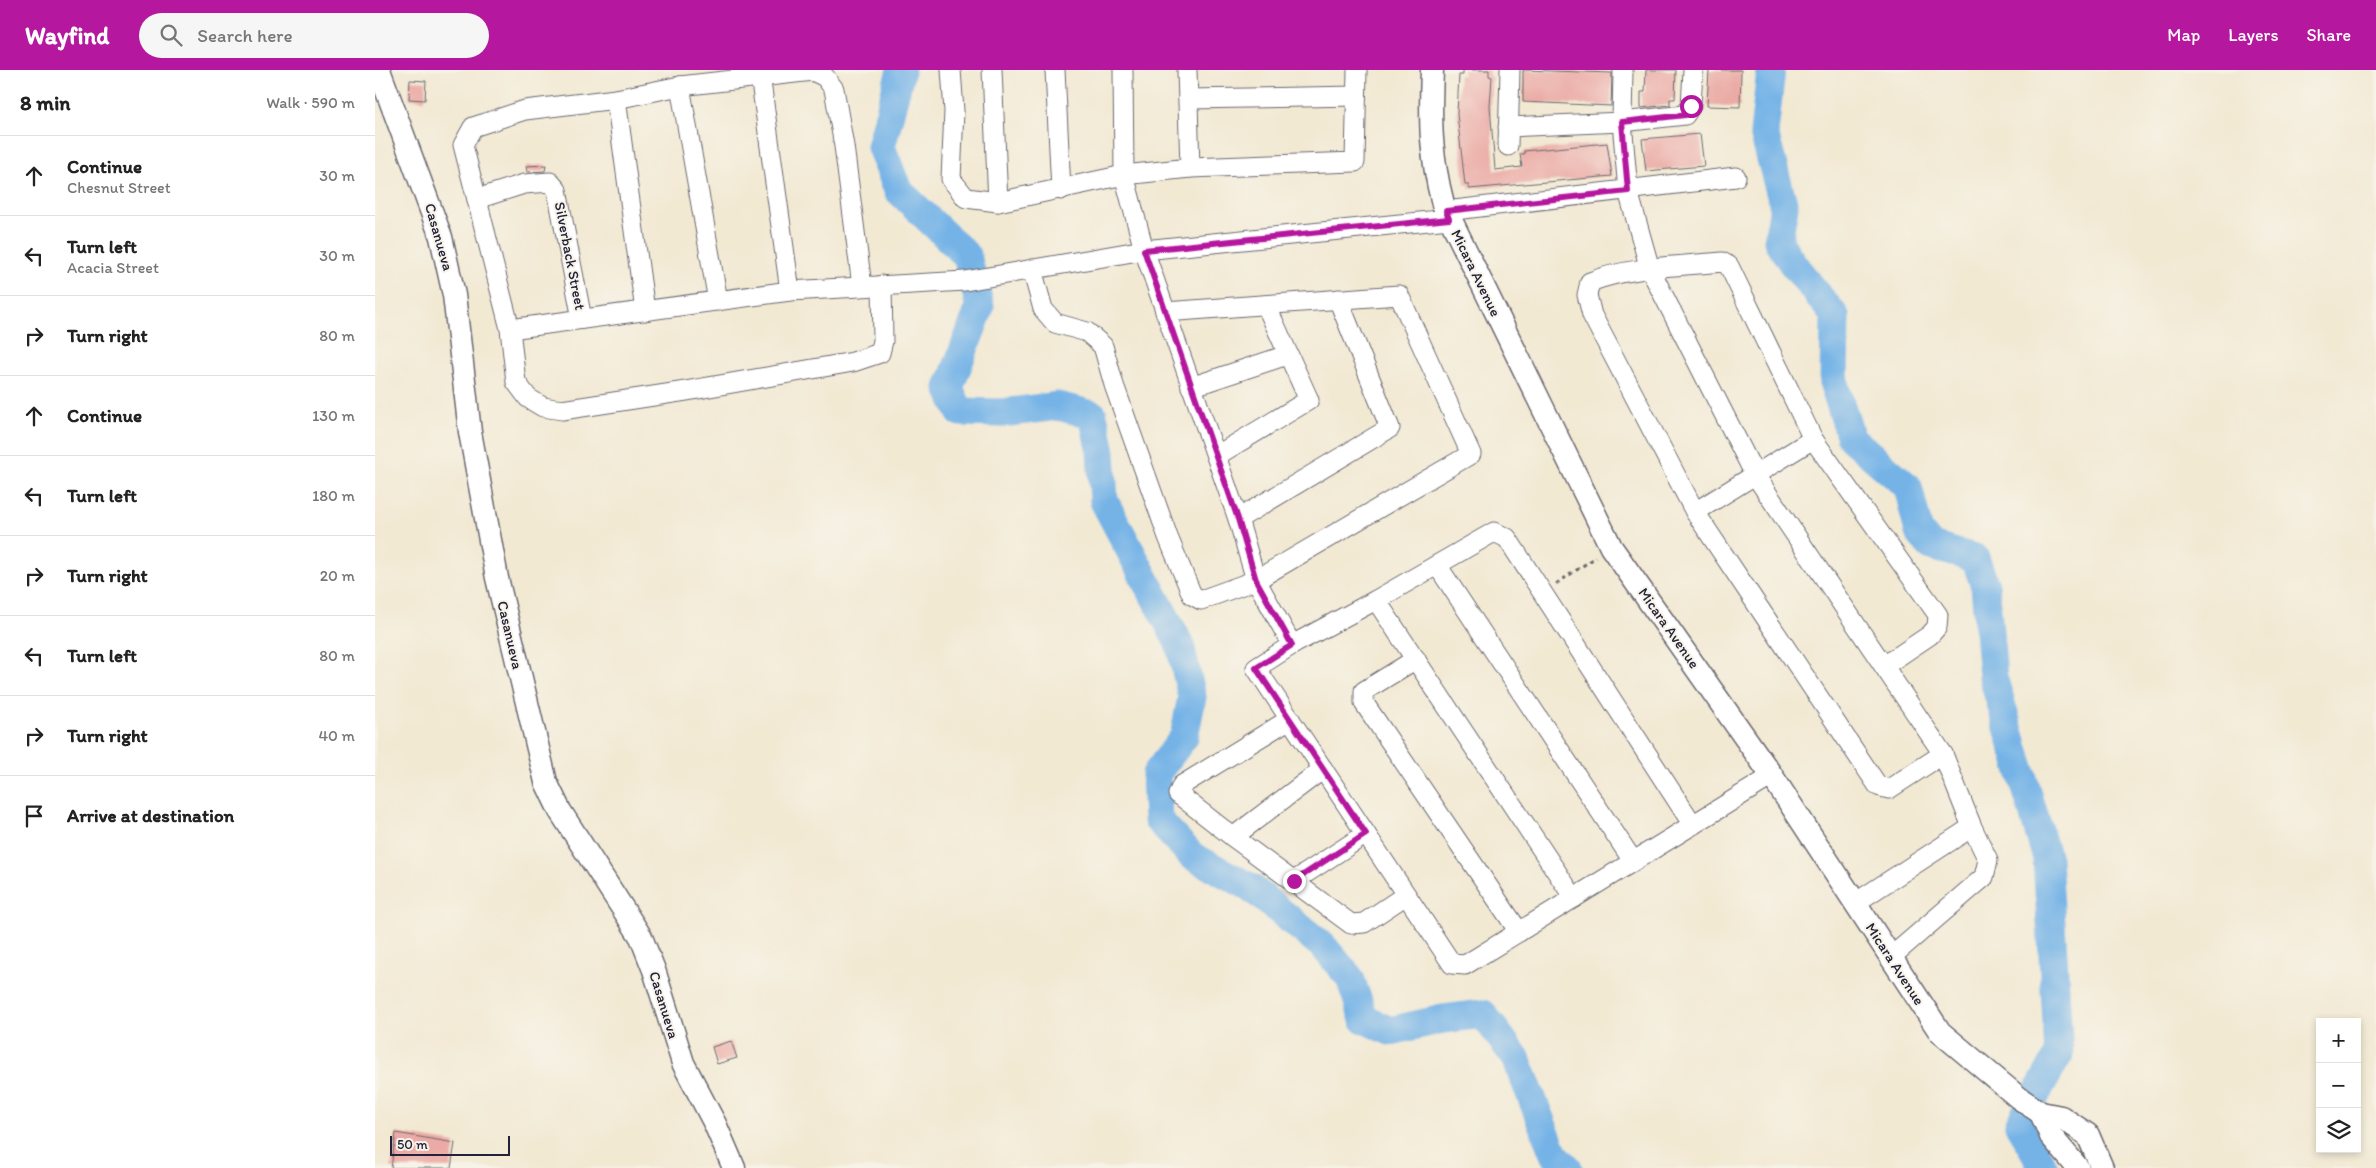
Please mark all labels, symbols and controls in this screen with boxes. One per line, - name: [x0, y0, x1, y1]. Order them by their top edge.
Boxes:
- search box: [139, 13, 489, 58]
- text: Wayfind: [25, 21, 109, 50]
- icon: search: [157, 21, 185, 49]
- text: Search here: [197, 24, 293, 47]
- text: Map: [2167, 24, 2200, 46]
- text: Layers: [2228, 24, 2278, 46]
- text: Share: [2306, 24, 2351, 46]
- text: 8 min: [20, 90, 70, 115]
- text: Walk · 590 m: [266, 93, 355, 112]
- route start: [1680, 95, 1703, 118]
- text: Continue: [67, 155, 142, 178]
- icon: ahead: [20, 162, 48, 190]
- text: 30 m: [319, 166, 355, 185]
- text: Chesnut Street: [67, 178, 171, 197]
- street label: Silverback Street: [551, 200, 589, 312]
- street label: Casanueva: [421, 201, 457, 273]
- street label: Micara Avenue: [1447, 227, 1505, 319]
- text: Turn left: [67, 235, 137, 258]
- icon: left: [20, 242, 48, 270]
- text: 30 m: [319, 246, 355, 265]
- text: Acacia Street: [67, 258, 159, 277]
- icon: right: [20, 322, 48, 350]
- text: Turn right: [67, 324, 148, 347]
- text: 80 m: [319, 326, 355, 345]
- icon: ahead: [20, 402, 48, 430]
- text: Continue: [67, 404, 142, 427]
- text: 130 m: [312, 406, 355, 425]
- icon: left: [20, 482, 48, 510]
- text: Turn left: [67, 484, 137, 507]
- text: 180 m: [312, 486, 355, 505]
- icon: right: [20, 562, 48, 590]
- text: Turn right: [67, 564, 148, 587]
- text: 20 m: [320, 566, 355, 585]
- street label: Micara Avenue: [1635, 584, 1703, 672]
- street label: Casanueva: [493, 599, 527, 671]
- icon: left: [20, 642, 48, 670]
- text: Turn left: [67, 644, 137, 667]
- text: 80 m: [319, 646, 355, 665]
- icon: right: [20, 722, 48, 750]
- text: Turn right: [67, 724, 148, 747]
- text: 40 m: [318, 726, 355, 745]
- icon: arrive: [20, 802, 48, 830]
- text: Arrive at destination: [67, 804, 234, 827]
- route end: [1283, 870, 1306, 893]
- street label: Micara Avenue: [1862, 919, 1928, 1009]
- street label: Casanueva: [645, 969, 683, 1041]
- map controls: [2316, 1018, 2361, 1153]
- button: +: [2316, 1018, 2361, 1063]
- button: −: [2316, 1063, 2361, 1108]
- button: layers: [2316, 1108, 2361, 1153]
- scale bar: [390, 1133, 510, 1156]
- text: 50 m: [397, 1136, 428, 1153]

